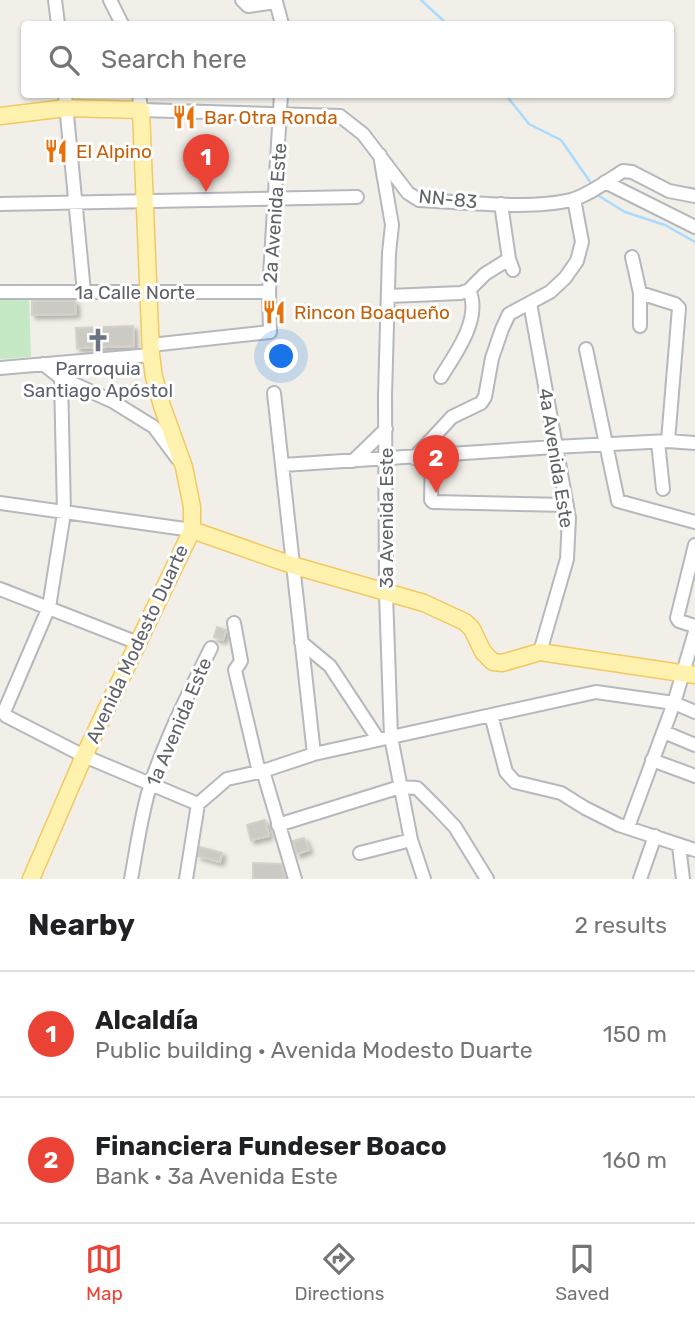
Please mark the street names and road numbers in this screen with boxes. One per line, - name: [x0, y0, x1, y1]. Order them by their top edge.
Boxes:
- street label: 2a Avenida Este: [259, 142, 291, 284]
- street label: NN-83: [417, 184, 479, 214]
- street label: 1a Calle Norte: [75, 281, 195, 304]
- street label: 4a Avenida Este: [534, 386, 578, 530]
- street label: 3a Avenida Este: [375, 448, 398, 588]
- street label: Avenida Modesto Duarte: [81, 541, 193, 747]
- street label: 1a Avenida Este: [142, 654, 216, 790]

